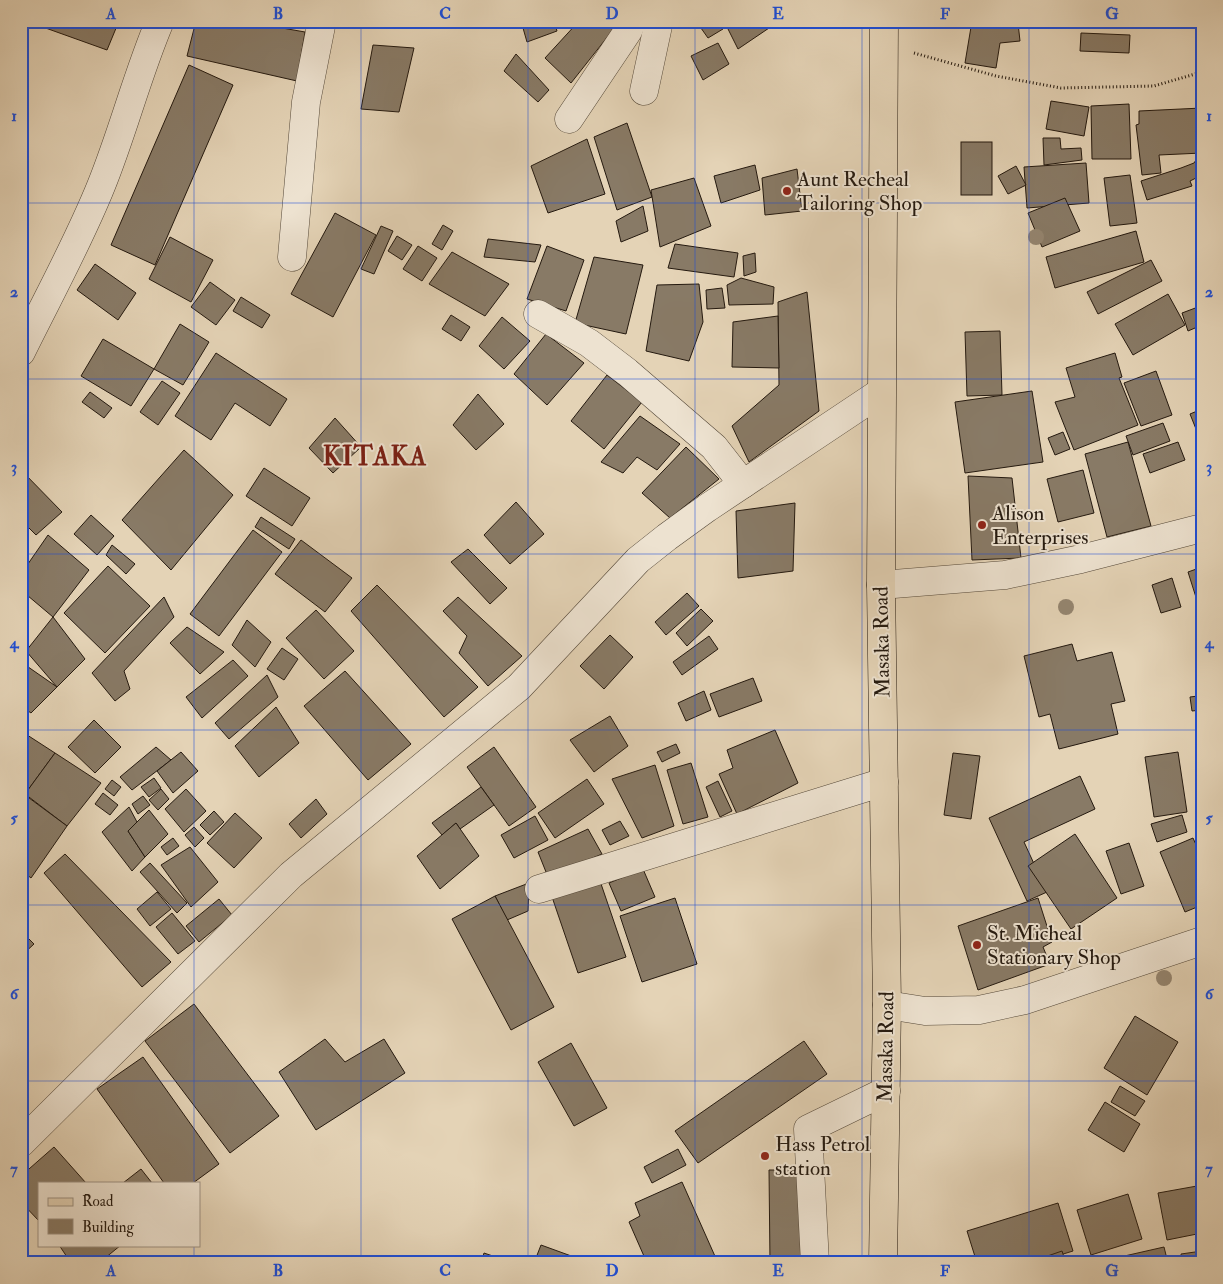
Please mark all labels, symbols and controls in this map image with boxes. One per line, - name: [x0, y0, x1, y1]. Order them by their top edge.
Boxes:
- text: A: [105, 4, 117, 24]
- text: B: [273, 4, 283, 24]
- text: C: [439, 4, 451, 24]
- text: D: [605, 4, 619, 24]
- text: E: [772, 4, 784, 24]
- text: F: [940, 4, 950, 24]
- text: G: [1105, 4, 1119, 24]
- text: 1: [11, 106, 17, 126]
- text: 1: [1206, 106, 1212, 126]
- place label: Aunt Recheal Tailoring Shop: [796, 166, 922, 217]
- marker: Aunt Recheal Tailoring Shop: [781, 185, 793, 197]
- text: 2: [10, 282, 18, 302]
- text: 2: [1205, 282, 1213, 302]
- district label: KITAKA: [323, 441, 427, 473]
- text: 3: [11, 457, 17, 477]
- text: 3: [1206, 457, 1212, 477]
- place label: Alison Enterprises: [991, 500, 1088, 551]
- marker: Alison Enterprises: [976, 519, 988, 531]
- street label: Masaka Road: [868, 585, 896, 698]
- text: 4: [9, 633, 20, 653]
- text: 4: [1204, 633, 1215, 653]
- text: 5: [10, 808, 18, 828]
- text: 5: [1205, 808, 1213, 828]
- place label: St. Micheal Stationary Shop: [987, 920, 1121, 971]
- marker: St. Micheal Stationary Shop: [971, 939, 983, 951]
- text: 6: [10, 984, 20, 1004]
- text: 6: [1205, 984, 1215, 1004]
- street label: Masaka Road: [872, 990, 900, 1103]
- place label: Hass Petrol station: [775, 1131, 871, 1182]
- marker: Hass Petrol station: [759, 1150, 771, 1162]
- text: 7: [10, 1159, 18, 1179]
- text: 7: [1205, 1159, 1213, 1179]
- legend: [38, 1182, 200, 1246]
- text: Road: [82, 1192, 114, 1211]
- text: Building: [82, 1218, 134, 1237]
- text: A: [105, 1261, 117, 1281]
- text: B: [273, 1261, 283, 1281]
- text: C: [439, 1261, 451, 1281]
- text: D: [605, 1261, 619, 1281]
- text: E: [772, 1261, 784, 1281]
- text: F: [940, 1261, 950, 1281]
- text: G: [1105, 1261, 1119, 1281]

